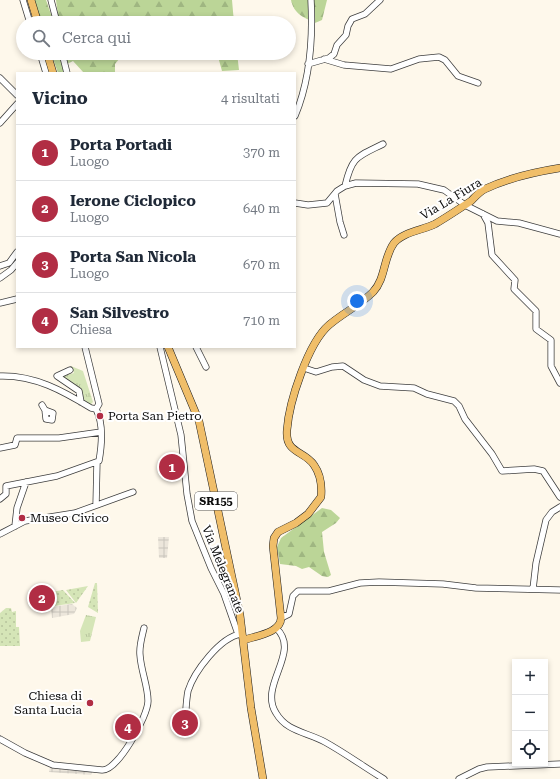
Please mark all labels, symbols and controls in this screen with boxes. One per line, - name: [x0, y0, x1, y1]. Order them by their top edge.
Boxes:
- search box: [16, 16, 296, 60]
- icon: search: [30, 27, 52, 49]
- text: Cerca qui: [62, 29, 131, 47]
- text: Vicino: [32, 88, 88, 108]
- text: 4 risultati: [221, 91, 280, 106]
- text: Porta Portadi: [70, 136, 172, 154]
- text: 1: [41, 145, 49, 160]
- text: 370 m: [243, 145, 280, 160]
- text: Luogo: [70, 154, 109, 169]
- street label: Via La Fiura: [418, 175, 484, 223]
- text: Ierone Ciclopico: [70, 192, 196, 210]
- text: 2: [41, 201, 49, 216]
- text: 640 m: [243, 201, 280, 216]
- text: Luogo: [70, 210, 109, 225]
- text: Porta San Nicola: [70, 248, 196, 266]
- text: 3: [41, 257, 49, 272]
- text: 670 m: [243, 257, 280, 272]
- text: Luogo: [70, 266, 109, 281]
- your location: [347, 291, 367, 311]
- text: San Silvestro: [70, 304, 169, 322]
- text: 4: [41, 313, 49, 328]
- text: 710 m: [243, 313, 280, 328]
- text: Chiesa: [70, 322, 112, 337]
- place label: Porta San Pietro: [108, 409, 202, 423]
- marker: Porta San Pietro: [95, 411, 105, 421]
- pin: 1: [159, 452, 185, 482]
- road number: SR155: [195, 492, 237, 510]
- place label: Museo Civico: [30, 511, 109, 525]
- marker: Museo Civico: [17, 513, 27, 523]
- street label: Via Melegranate: [199, 523, 247, 615]
- pin: 2: [29, 583, 55, 613]
- map controls: [512, 659, 548, 767]
- button: +: [512, 659, 548, 695]
- place label: Chiesa di Santa Lucia: [14, 689, 82, 717]
- button: −: [512, 695, 548, 731]
- marker: Chiesa di Santa Lucia: [85, 698, 95, 708]
- pin: 3: [172, 708, 198, 738]
- pin: 4: [115, 712, 141, 742]
- button: locate: [512, 731, 548, 767]

